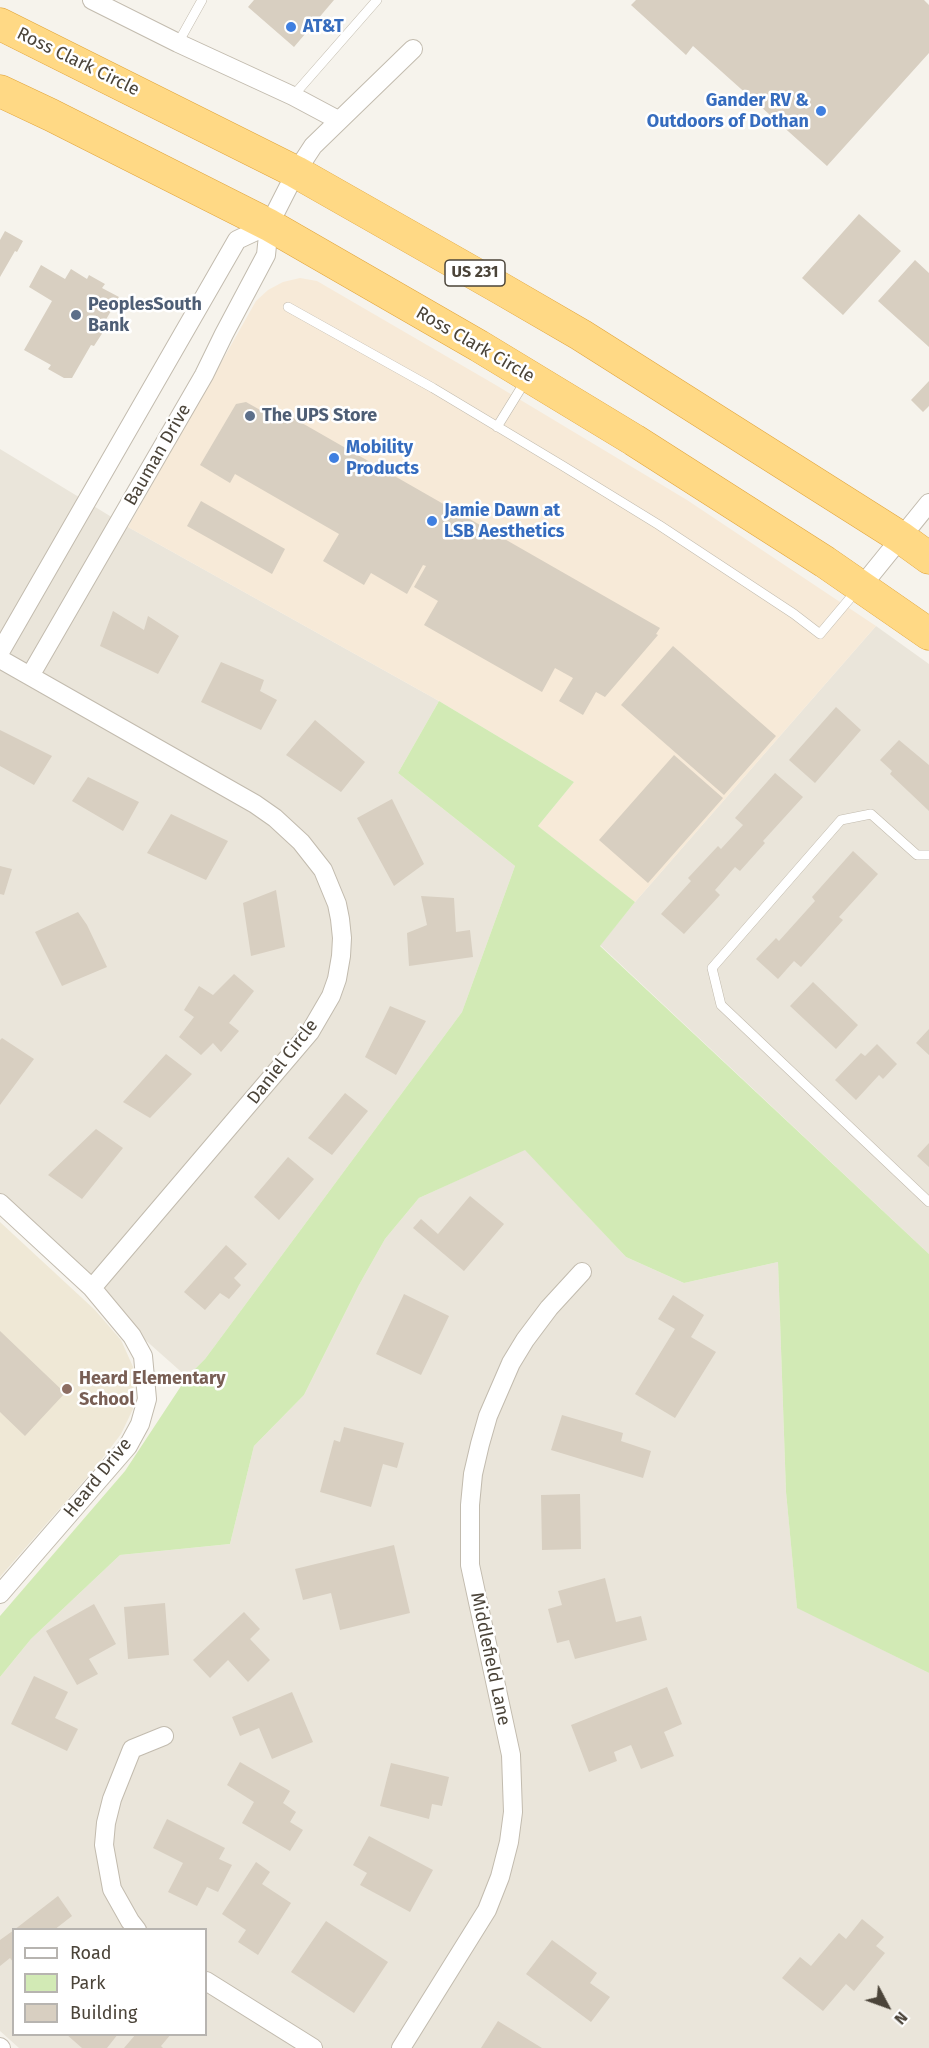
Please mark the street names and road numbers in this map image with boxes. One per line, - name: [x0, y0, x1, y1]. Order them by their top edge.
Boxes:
- street label: Ross Clark Circle: [13, 23, 143, 101]
- road number: US 231: [445, 260, 505, 286]
- street label: Ross Clark Circle: [412, 302, 538, 388]
- street label: Bauman Drive: [120, 400, 196, 510]
- street label: Daniel Circle: [243, 1015, 323, 1109]
- street label: Heard Drive: [59, 1434, 137, 1522]
- street label: Middlefield Lane: [465, 1591, 515, 1727]

